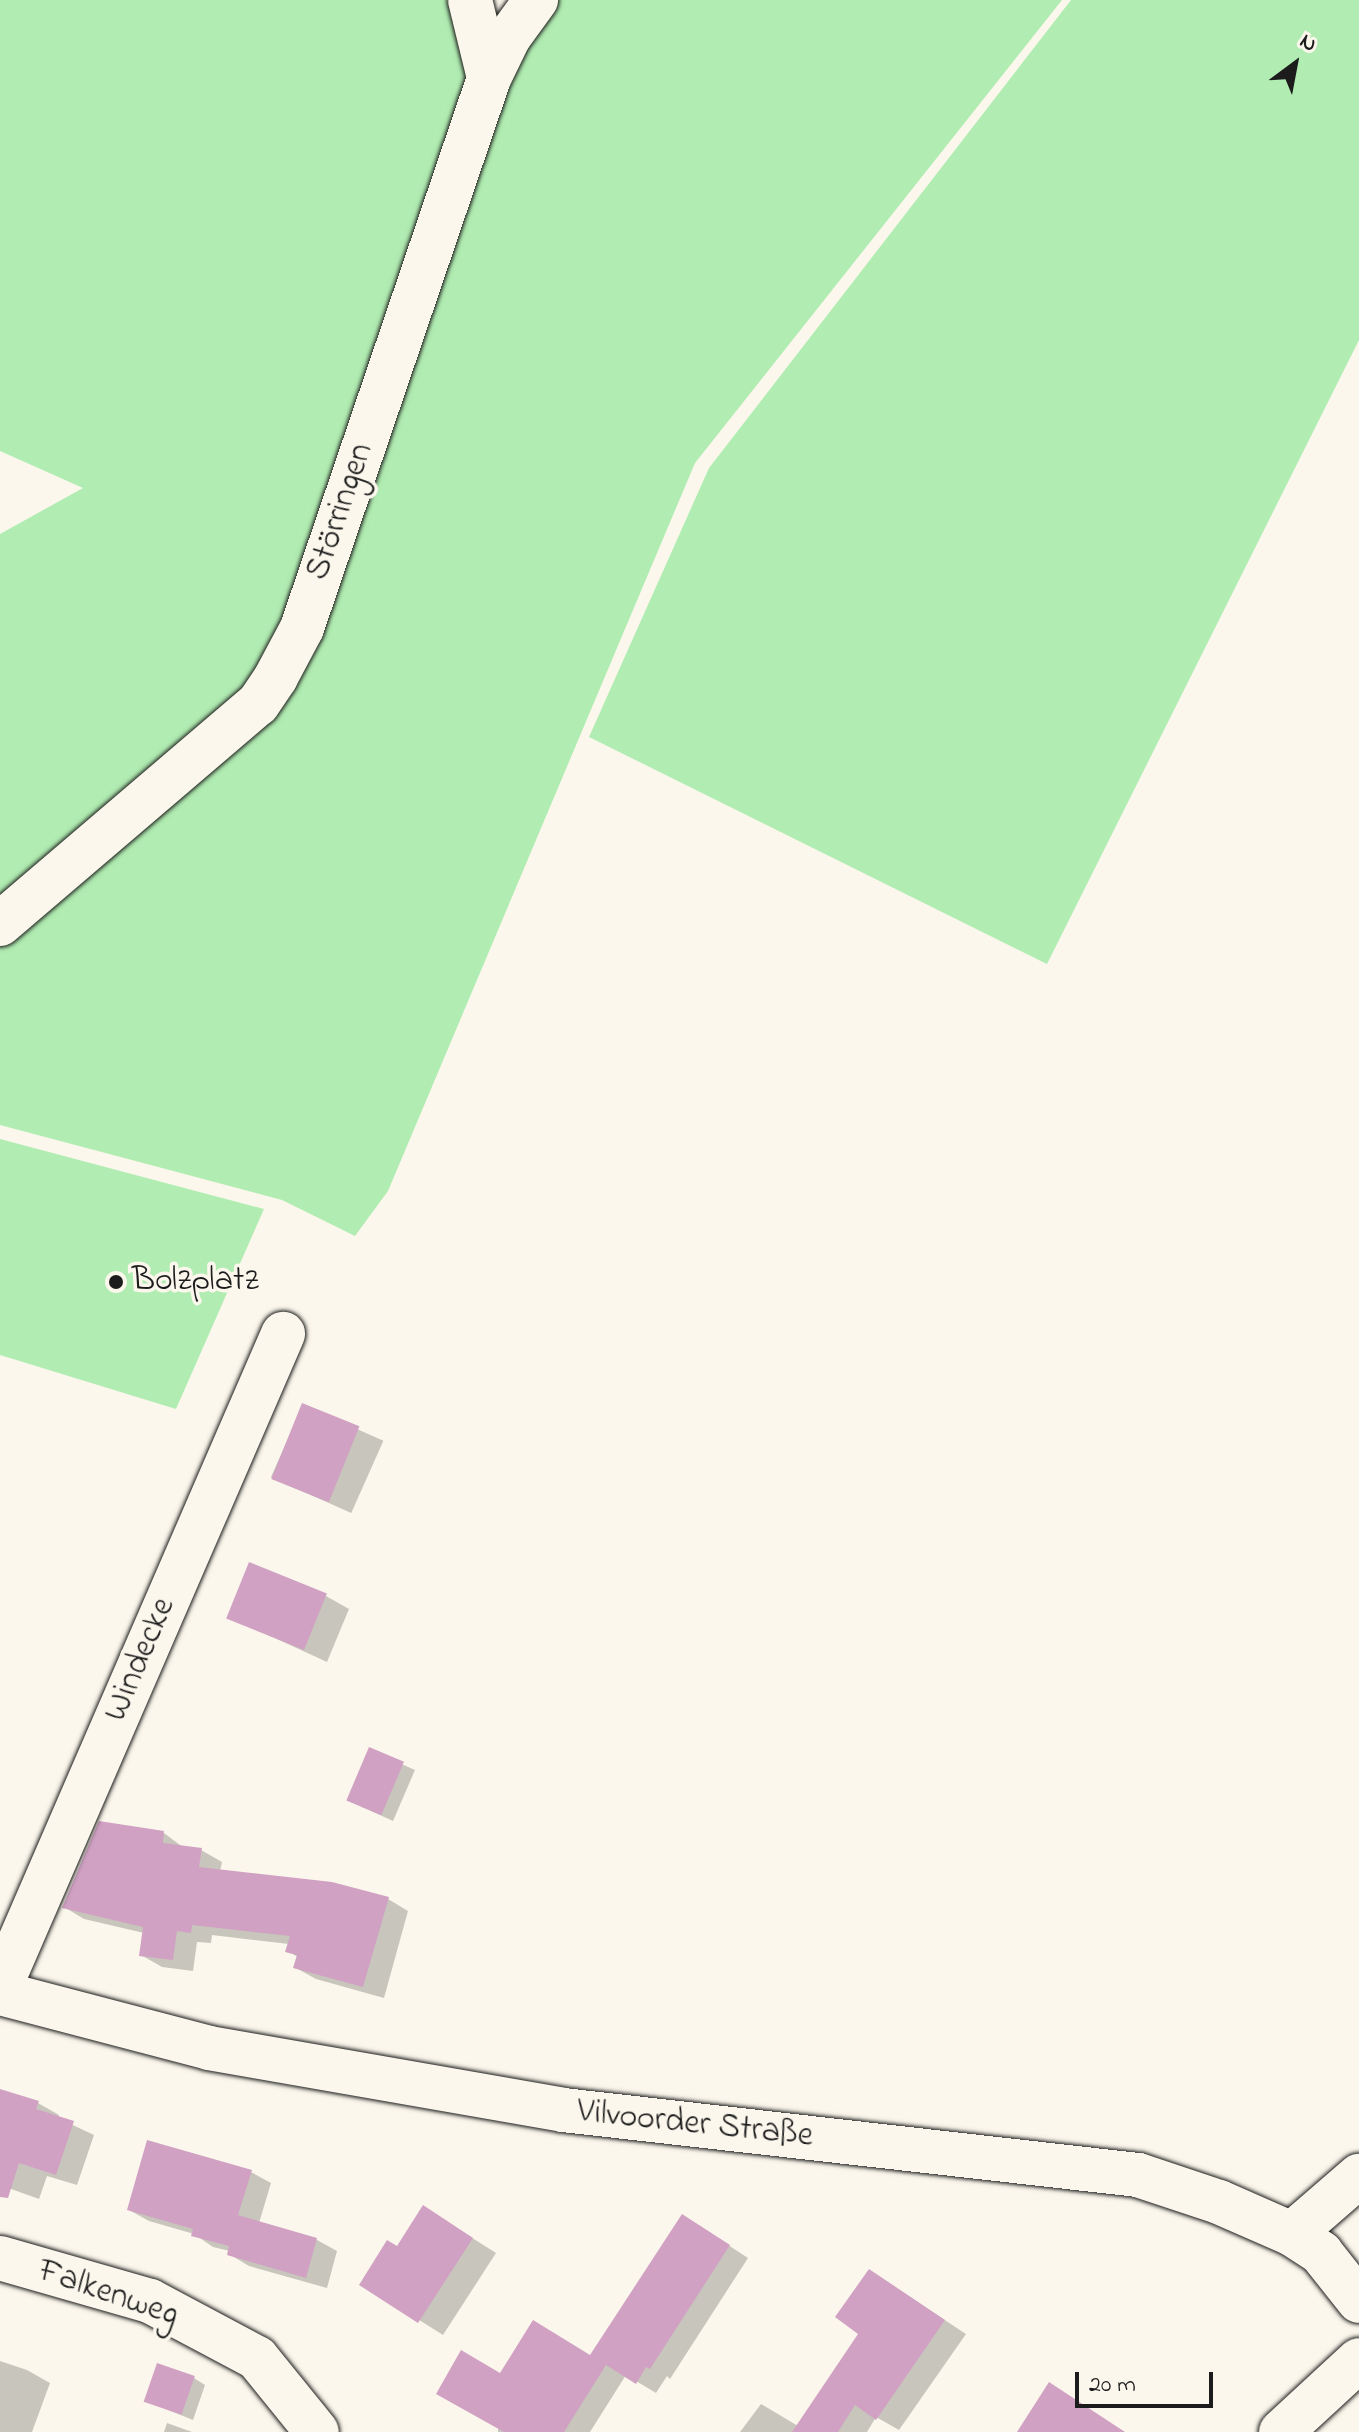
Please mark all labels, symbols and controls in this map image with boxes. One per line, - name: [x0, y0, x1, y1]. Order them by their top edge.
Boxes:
- north arrow: [1255, 24, 1335, 104]
- text: N: [1293, 26, 1322, 61]
- street label: Störringen: [299, 438, 383, 586]
- place label: Bolzplatz: [132, 1262, 259, 1302]
- marker: Bolzplatz: [107, 1273, 125, 1291]
- street label: Windecke: [97, 1592, 185, 1728]
- street label: Vilvoorder Straße: [575, 2092, 815, 2158]
- street label: Falkenweg: [32, 2251, 184, 2337]
- scale bar: [1079, 2356, 1217, 2406]
- text: 20 m: [1089, 2368, 1136, 2403]

